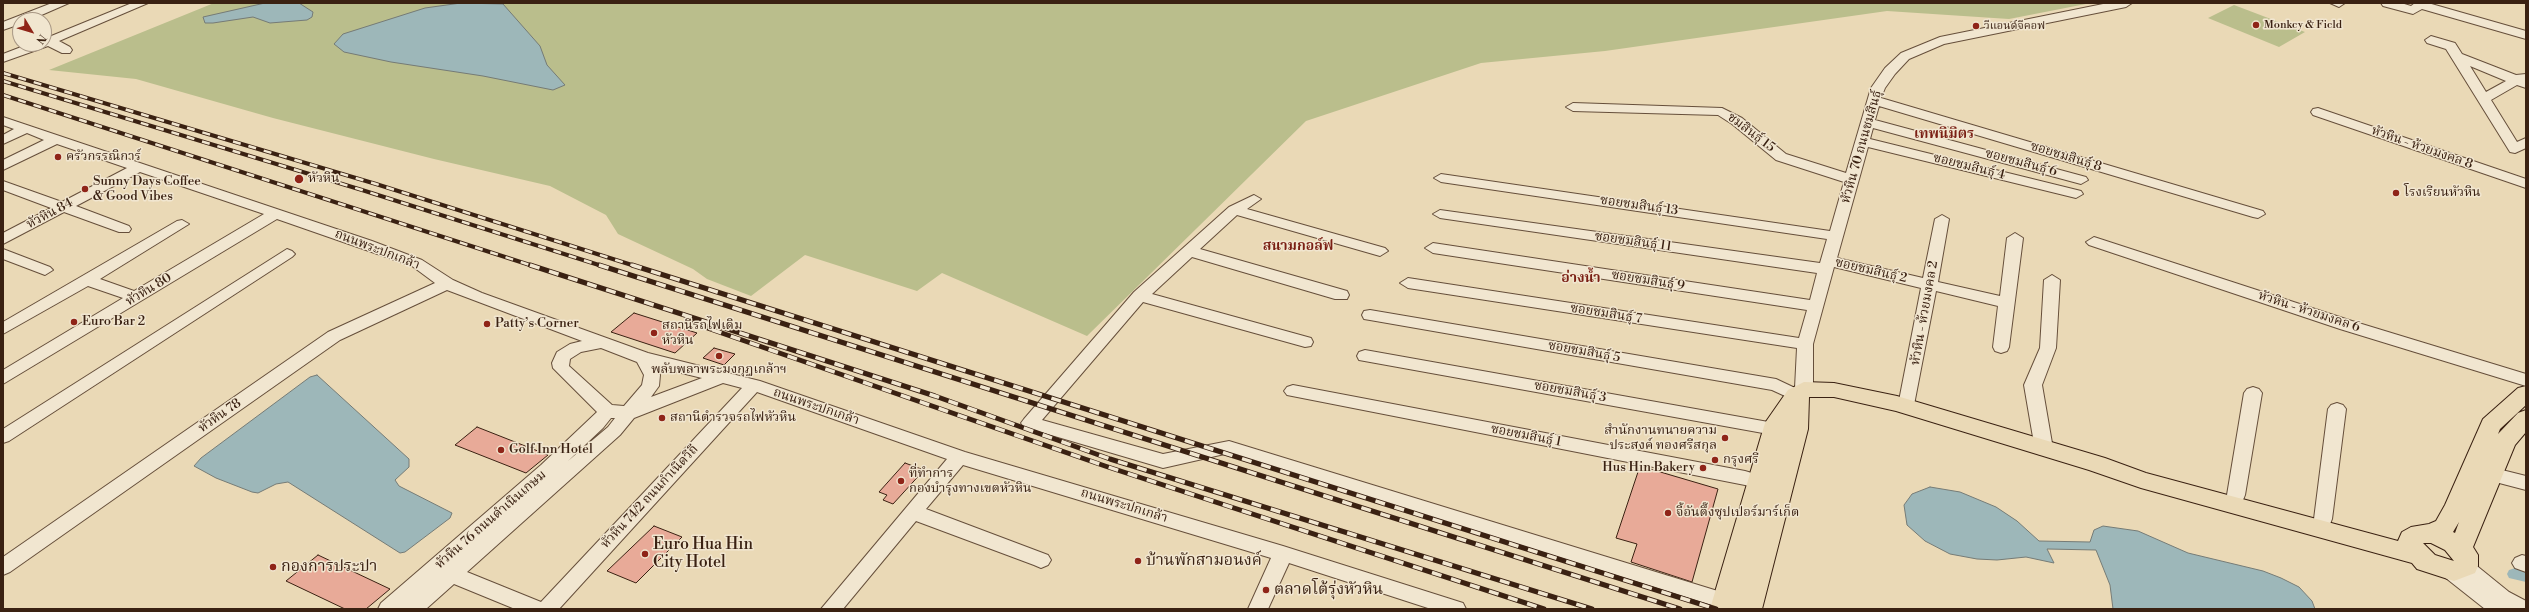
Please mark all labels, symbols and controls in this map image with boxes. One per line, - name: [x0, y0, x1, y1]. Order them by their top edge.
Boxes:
- north arrow: [12, 12, 52, 52]
- place label: Monkey & Field: [2264, 18, 2342, 32]
- place label: วีแอนด์จีคอฟ: [1984, 19, 2045, 33]
- marker: Monkey & Field: [2251, 20, 2261, 30]
- marker: วีแอนด์จีคอฟ: [1971, 21, 1981, 31]
- text: N: [32, 31, 49, 47]
- street label: หัวหิน 70 ถนนชมสินธุ์: [1838, 89, 1886, 205]
- street label: ชมสินธุ์ 15: [1724, 110, 1778, 156]
- street label: หัวหิน - ห้วยมงคล 8: [2369, 123, 2475, 173]
- district label: เทพนิมิตร: [1914, 127, 1974, 143]
- street label: ซอยชมสินธุ์ 8: [2028, 139, 2104, 175]
- street label: ซอยชมสินธุ์ 6: [1983, 146, 2059, 180]
- place label: ครัวกรรณิการ์: [66, 149, 141, 165]
- street label: ซอยชมสินธุ์ 4: [1931, 151, 2007, 183]
- marker: ครัวกรรณิการ์: [53, 152, 63, 162]
- place label: หัวหิน: [308, 171, 340, 187]
- marker: หัวหิน: [293, 173, 305, 185]
- place label: Sunny Days Coffee & Good Vibes: [93, 174, 201, 205]
- marker: Sunny Days Coffee & Good Vibes: [80, 184, 90, 194]
- place label: โรงเรียนหัวหิน: [2404, 185, 2481, 201]
- marker: โรงเรียนหัวหิน: [2391, 188, 2401, 198]
- street label: ซอยชมสินธุ์ 13: [1599, 193, 1679, 219]
- street label: หัวหิน 84: [24, 195, 76, 233]
- street label: ถนนพระปกเกล้า: [332, 227, 422, 273]
- street label: ซอยชมสินธุ์ 11: [1594, 229, 1672, 255]
- district label: สนามกอล์ฟ: [1263, 239, 1333, 255]
- street label: ซอยชมสินธุ์ 2: [1834, 255, 1908, 287]
- street label: หัวหิน - ห้วยมงคล 2: [1908, 260, 1942, 366]
- street label: ซอยชมสินธุ์ 9: [1610, 268, 1686, 294]
- street label: หัวหิน 80: [123, 270, 175, 310]
- district label: อ่างน้ำ: [1561, 271, 1601, 287]
- street label: หัวหิน - ห้วยมงคล 6: [2256, 288, 2362, 336]
- street label: ซอยชมสินธุ์ 7: [1569, 301, 1643, 327]
- place label: Euro Bar 2: [82, 314, 145, 330]
- place label: Patty’s Corner: [495, 316, 579, 332]
- marker: Euro Bar 2: [69, 317, 79, 327]
- place label: สถานีรถไฟเดิม หัวหิน: [662, 318, 742, 349]
- marker: Patty’s Corner: [482, 319, 492, 329]
- marker: สถานีรถไฟเดิม หัวหิน: [649, 328, 659, 338]
- street label: ซอยชมสินธุ์ 5: [1547, 338, 1621, 366]
- marker: พลับพลาพระมงกุฎเกล้าฯ: [714, 351, 724, 361]
- place label: พลับพลาพระมงกุฎเกล้าฯ: [651, 362, 787, 378]
- street label: ซอยชมสินธุ์ 3: [1533, 378, 1607, 406]
- street label: ถนนพระปกเกล้า: [771, 385, 861, 429]
- street label: หัวหิน 78: [196, 396, 244, 436]
- place label: สถานีตำรวจรถไฟหัวหิน: [670, 410, 796, 426]
- marker: สถานีตำรวจรถไฟหัวหิน: [657, 413, 667, 423]
- street label: ซอยชมสินธุ์ 1: [1489, 422, 1563, 450]
- place label: สำนักงานทนายความ ประสงค์ ทองศรีสกุล: [1604, 423, 1717, 454]
- marker: สำนักงานทนายความ ประสงค์ ทองศรีสกุล: [1720, 433, 1730, 443]
- place label: Golf Inn Hotel: [509, 442, 593, 458]
- street label: หัวหิน 74/2 ถนนกำเนิดวิถี: [598, 442, 702, 552]
- marker: Golf Inn Hotel: [496, 445, 506, 455]
- place label: กรุงศรี: [1723, 452, 1759, 468]
- marker: กรุงศรี: [1710, 455, 1720, 465]
- place label: Hus Hin Bakery: [1602, 460, 1695, 476]
- marker: Hus Hin Bakery: [1698, 463, 1708, 473]
- place label: ที่ทำการ กองบำรุงทางเขตหัวหิน: [909, 466, 1032, 497]
- street label: หัวหิน 76 ถนนดำเนินเกษม: [432, 467, 550, 573]
- marker: ที่ทำการ กองบำรุงทางเขตหัวหิน: [896, 476, 906, 486]
- street label: ถนนพระปกเกล้า: [1079, 485, 1169, 527]
- place label: จี้อันตึ๊งซุปเปอร์มาร์เก็ต: [1676, 505, 1799, 521]
- marker: จี้อันตึ๊งซุปเปอร์มาร์เก็ต: [1663, 508, 1673, 518]
- place label: Euro Hua Hin City Hotel: [653, 535, 753, 573]
- marker: Euro Hua Hin City Hotel: [640, 549, 650, 559]
- place label: บ้านพักสามอนงค์: [1146, 551, 1262, 571]
- marker: บ้านพักสามอนงค์: [1133, 556, 1143, 566]
- place label: กองการประปา: [281, 557, 377, 577]
- marker: กองการประปา: [268, 562, 278, 572]
- place label: ตลาดโต้รุ่งหัวหิน: [1274, 580, 1383, 600]
- marker: ตลาดโต้รุ่งหัวหิน: [1261, 585, 1271, 595]

